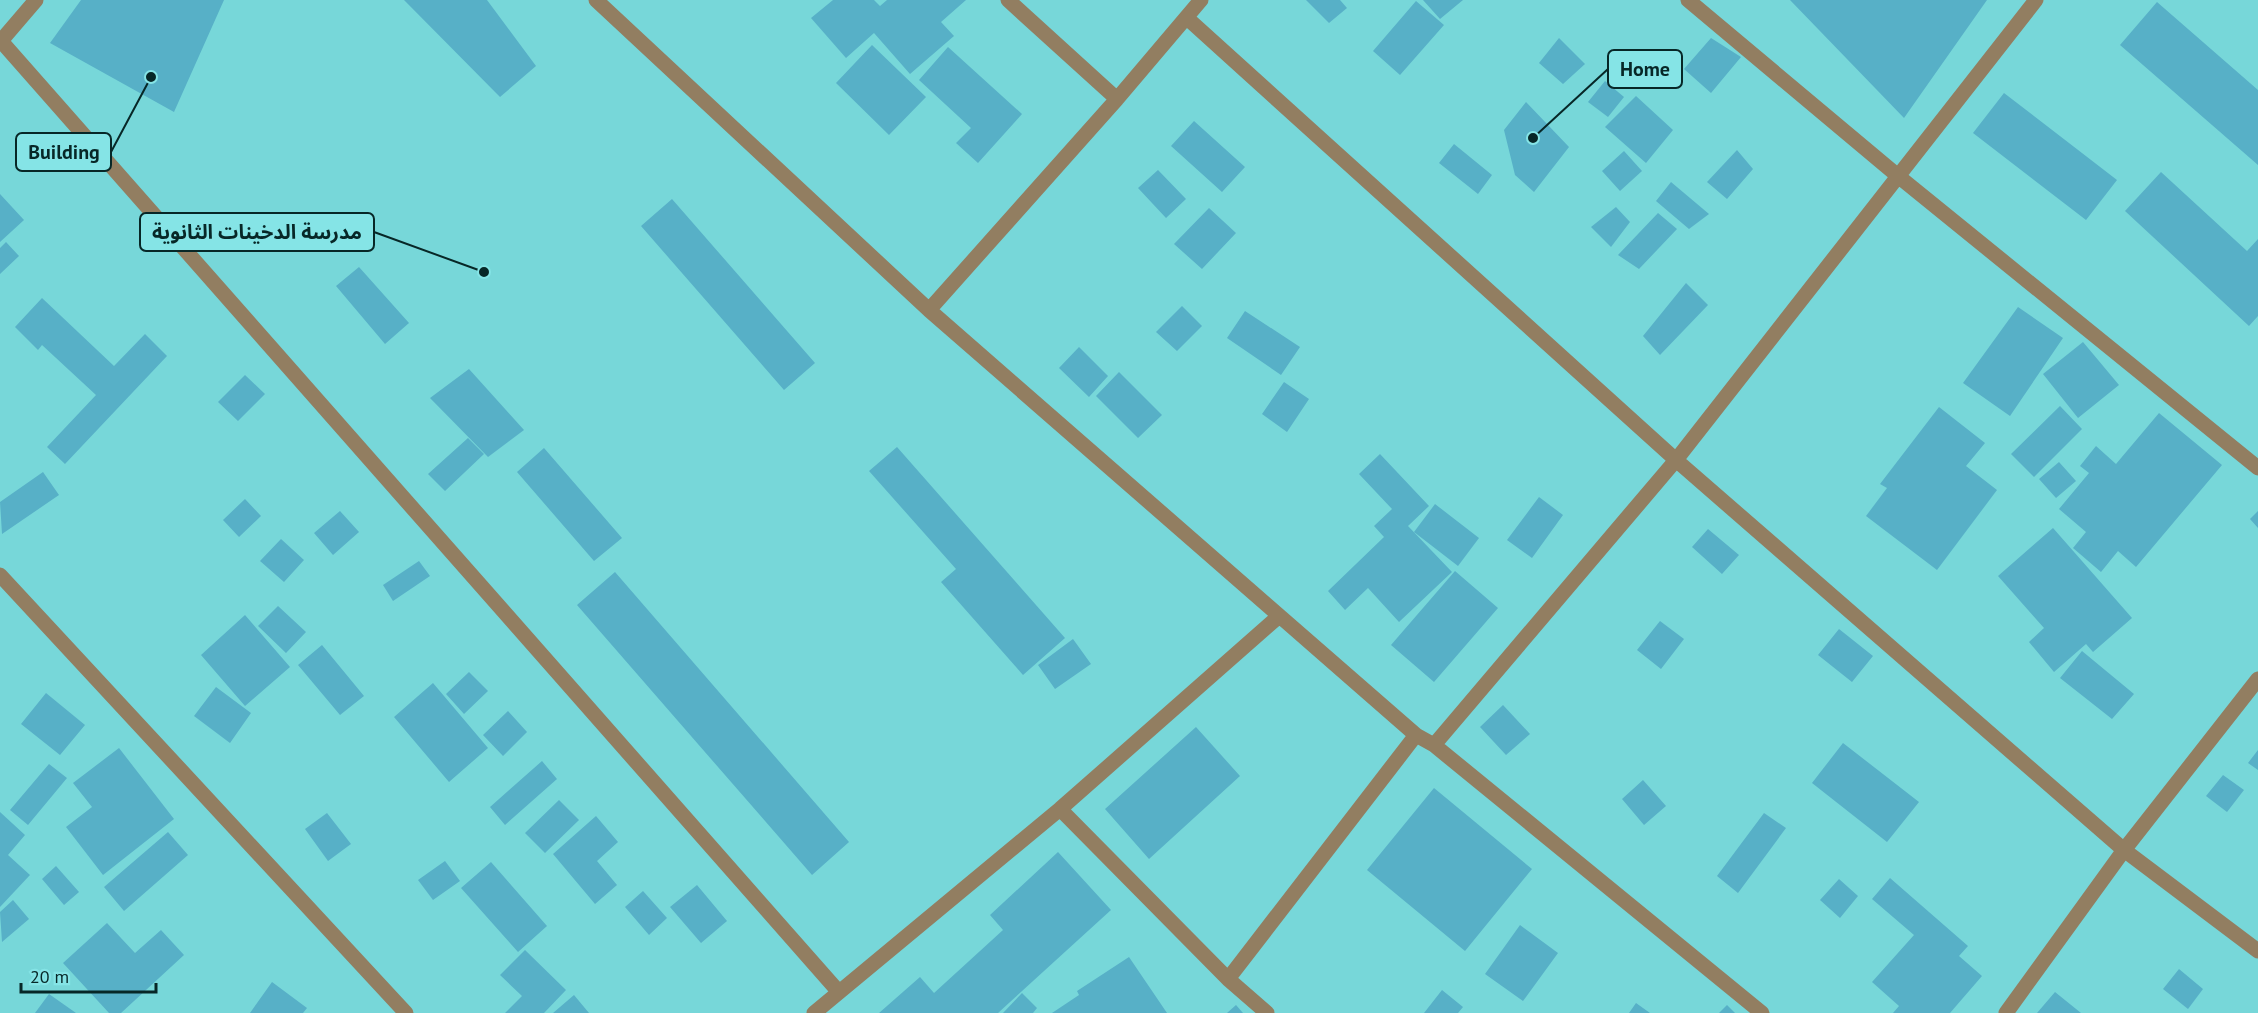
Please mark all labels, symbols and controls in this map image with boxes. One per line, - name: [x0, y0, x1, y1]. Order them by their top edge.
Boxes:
- callout: Home: [1608, 50, 1682, 88]
- text: Home: [1620, 56, 1670, 82]
- callout: Building: [16, 133, 111, 171]
- text: Building: [28, 139, 100, 165]
- callout: مدرسة الدخينات الثانوية: [140, 213, 374, 251]
- text: مدرسة الدخينات الثانوية: [152, 219, 362, 245]
- scale bar: [21, 956, 156, 994]
- text: 20 m: [30, 965, 69, 988]

